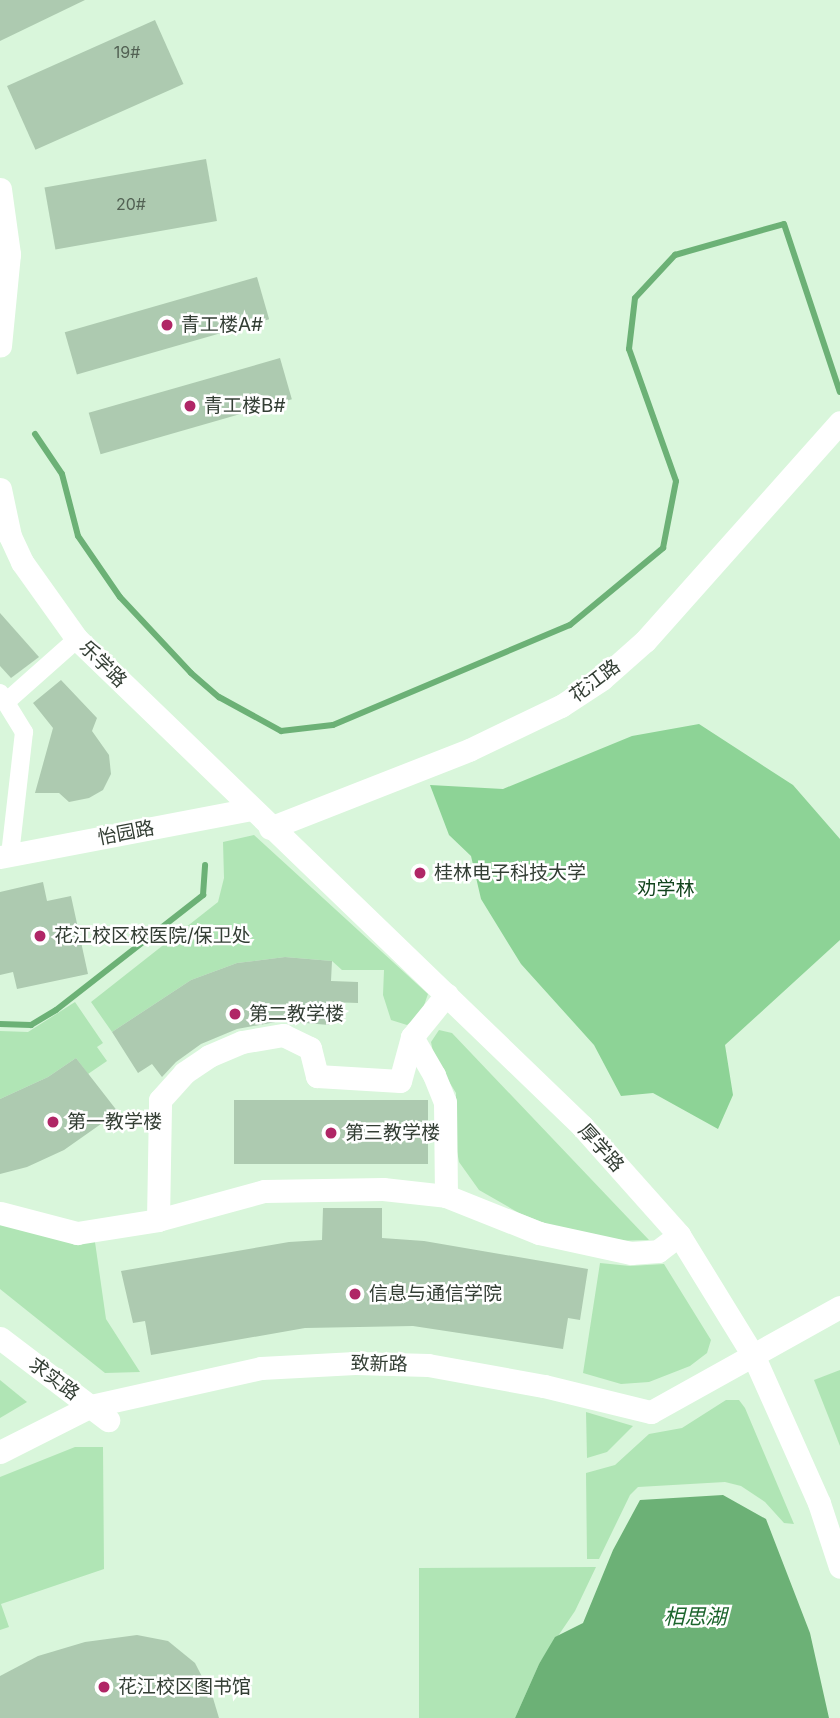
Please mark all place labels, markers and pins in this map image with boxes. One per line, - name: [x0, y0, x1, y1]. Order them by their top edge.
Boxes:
- place label: 青工楼A#: [181, 314, 263, 336]
- marker: 青工楼A#: [159, 317, 175, 333]
- place label: 青工楼B#: [204, 395, 285, 417]
- marker: 青工楼B#: [182, 398, 198, 414]
- place label: 桂林电子科技大学: [434, 862, 586, 884]
- marker: 桂林电子科技大学: [412, 865, 428, 881]
- place label: 花江校区校医院/保卫处: [54, 925, 251, 947]
- marker: 花江校区校医院/保卫处: [32, 928, 48, 944]
- place label: 第二教学楼: [249, 1003, 344, 1025]
- marker: 第二教学楼: [227, 1006, 243, 1022]
- place label: 第一教学楼: [67, 1111, 162, 1133]
- marker: 第一教学楼: [45, 1114, 61, 1130]
- place label: 第三教学楼: [345, 1122, 440, 1144]
- marker: 第三教学楼: [323, 1125, 339, 1141]
- place label: 信息与通信学院: [369, 1283, 502, 1305]
- marker: 信息与通信学院: [347, 1286, 363, 1302]
- place label: 花江校区图书馆: [118, 1676, 251, 1698]
- marker: 花江校区图书馆: [96, 1679, 112, 1695]

